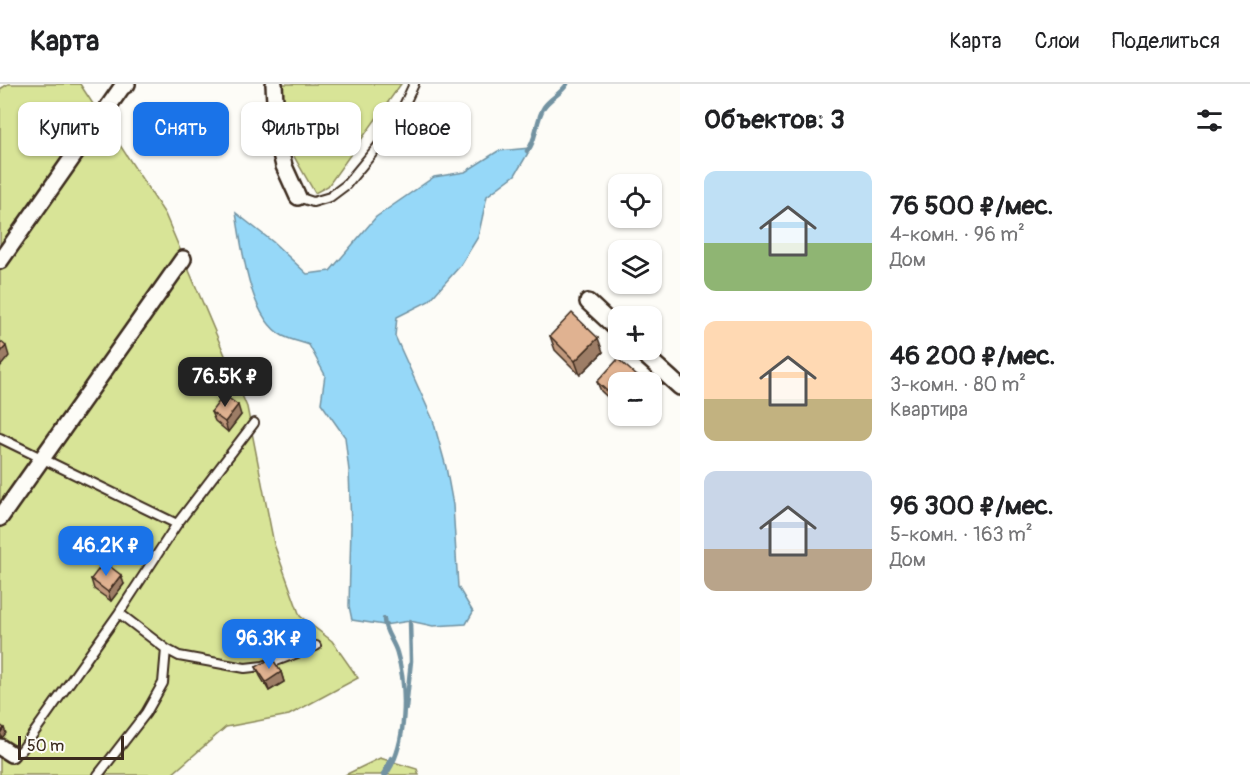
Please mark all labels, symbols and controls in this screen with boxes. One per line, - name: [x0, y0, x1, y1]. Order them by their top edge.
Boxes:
- text: Карта: [30, 24, 99, 59]
- text: Карта: [949, 28, 1001, 55]
- text: Слои: [1034, 28, 1079, 55]
- text: Поделиться: [1112, 28, 1220, 55]
- chip: Купить: [18, 102, 121, 156]
- chip: Снять: [133, 102, 229, 156]
- chip: Фильтры: [241, 102, 361, 156]
- chip: Новое: [373, 102, 471, 156]
- text: Объектов: 3: [704, 104, 845, 136]
- icon: filters: [1193, 104, 1226, 137]
- map controls: [608, 174, 662, 426]
- button: locate: [608, 174, 662, 228]
- text: 76 500 ₽/мес.: [890, 190, 1054, 222]
- icon: home: [752, 195, 824, 267]
- text: 4-комн. · 96 m²: [890, 222, 1025, 247]
- button: layers: [608, 240, 662, 294]
- text: Дом: [890, 247, 926, 272]
- button: +: [608, 306, 662, 360]
- text: 46 200 ₽/мес.: [890, 340, 1055, 372]
- icon: home: [752, 345, 824, 417]
- pin: 76.5K ₽: [170, 357, 280, 408]
- text: 76.5K ₽: [192, 364, 258, 389]
- button: −: [608, 372, 662, 426]
- text: 3-комн. · 80 m²: [890, 372, 1026, 397]
- text: Квартира: [890, 397, 968, 422]
- text: 96 300 ₽/мес.: [890, 490, 1054, 522]
- icon: home: [752, 495, 824, 567]
- text: 5-комн. · 163 m²: [890, 522, 1033, 547]
- pin: 46.2K ₽: [51, 526, 161, 577]
- text: 46.2K ₽: [72, 533, 140, 558]
- text: Дом: [890, 547, 926, 572]
- pin: 96.3K ₽: [214, 619, 324, 670]
- text: 96.3K ₽: [236, 626, 302, 651]
- scale bar: [18, 733, 124, 760]
- text: 50 m: [27, 736, 64, 756]

